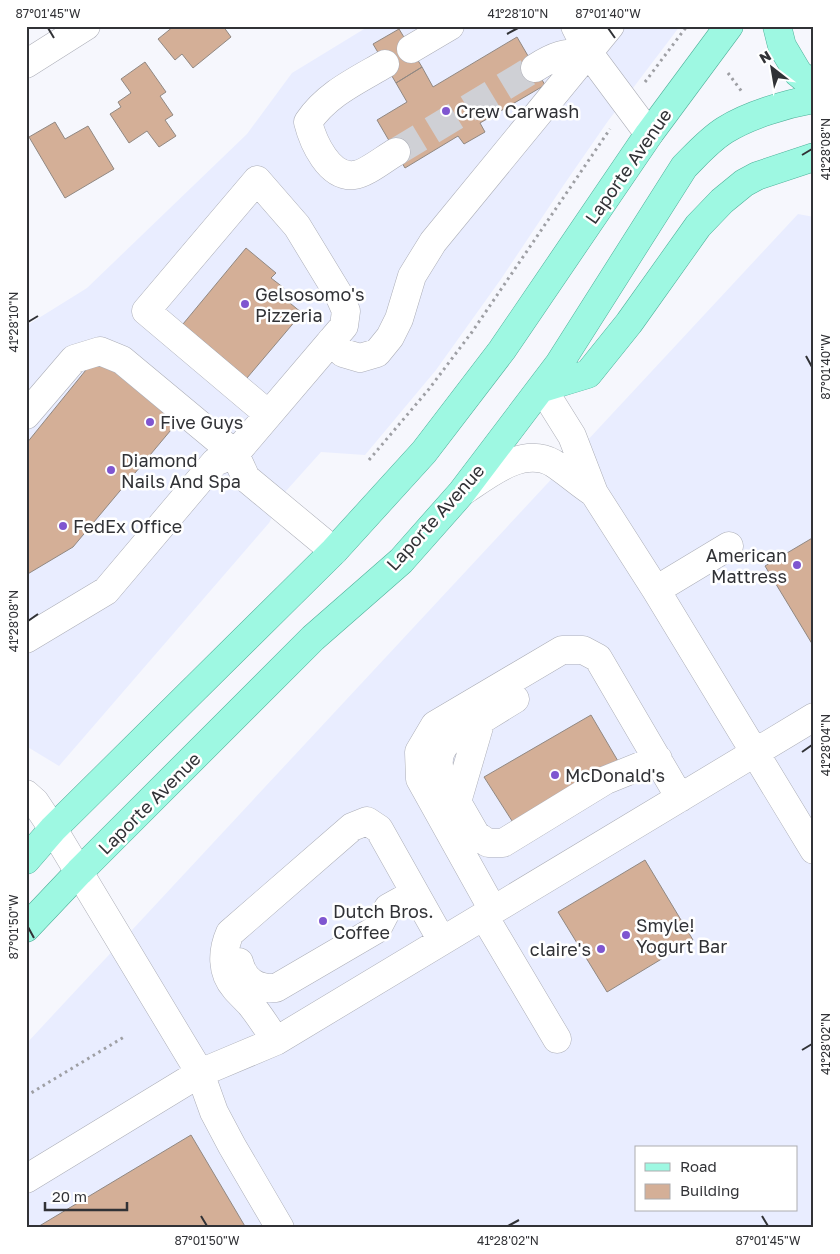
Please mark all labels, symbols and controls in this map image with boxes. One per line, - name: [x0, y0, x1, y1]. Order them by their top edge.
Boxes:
- text: 87°01'45"W: [16, 6, 81, 21]
- text: 41°28'10"N: [488, 6, 548, 21]
- text: 87°01'40"W: [575, 6, 641, 21]
- north arrow: [748, 42, 798, 92]
- text: N: [756, 46, 774, 66]
- place label: Crew Carwash: [456, 100, 579, 122]
- street label: Laporte Avenue: [580, 104, 676, 228]
- marker: Crew Carwash: [440, 105, 452, 117]
- text: 41°28'08"N: [818, 118, 833, 180]
- place label: Gelsosomo's Pizzeria: [255, 283, 365, 326]
- text: 41°28'10"N: [6, 292, 21, 352]
- marker: Gelsosomo's Pizzeria: [239, 298, 251, 310]
- text: 87°01'40"W: [818, 334, 833, 400]
- place label: Five Guys: [160, 411, 243, 433]
- marker: Five Guys: [144, 416, 156, 428]
- place label: Diamond Nails And Spa: [121, 449, 241, 492]
- street label: Laporte Avenue: [381, 459, 489, 575]
- marker: Diamond Nails And Spa: [105, 464, 117, 476]
- place label: FedEx Office: [73, 515, 182, 537]
- marker: FedEx Office: [57, 520, 69, 532]
- place label: American Mattress: [706, 544, 787, 587]
- marker: American Mattress: [791, 559, 803, 571]
- text: 41°28'08"N: [6, 590, 21, 652]
- text: 41°28'04"N: [818, 714, 833, 776]
- street label: Laporte Avenue: [93, 747, 205, 859]
- place label: McDonald's: [565, 764, 665, 786]
- marker: McDonald's: [549, 769, 561, 781]
- text: 87°01'50"W: [6, 894, 21, 960]
- place label: Dutch Bros. Coffee: [333, 900, 434, 943]
- place label: Smyle! Yogurt Bar: [636, 914, 727, 957]
- marker: Dutch Bros. Coffee: [317, 915, 329, 927]
- marker: Smyle! Yogurt Bar: [620, 929, 632, 941]
- place label: claire's: [530, 938, 591, 960]
- marker: claire's: [595, 943, 607, 955]
- text: 41°28'02"N: [818, 1013, 833, 1075]
- legend: [635, 1146, 798, 1212]
- text: Road: [680, 1157, 717, 1175]
- scale bar: [45, 1179, 128, 1211]
- text: Building: [680, 1181, 740, 1199]
- text: 20 m: [52, 1187, 87, 1205]
- text: 87°01'50"W: [174, 1233, 240, 1248]
- text: 41°28'02"N: [477, 1233, 539, 1248]
- text: 87°01'45"W: [736, 1233, 801, 1248]

